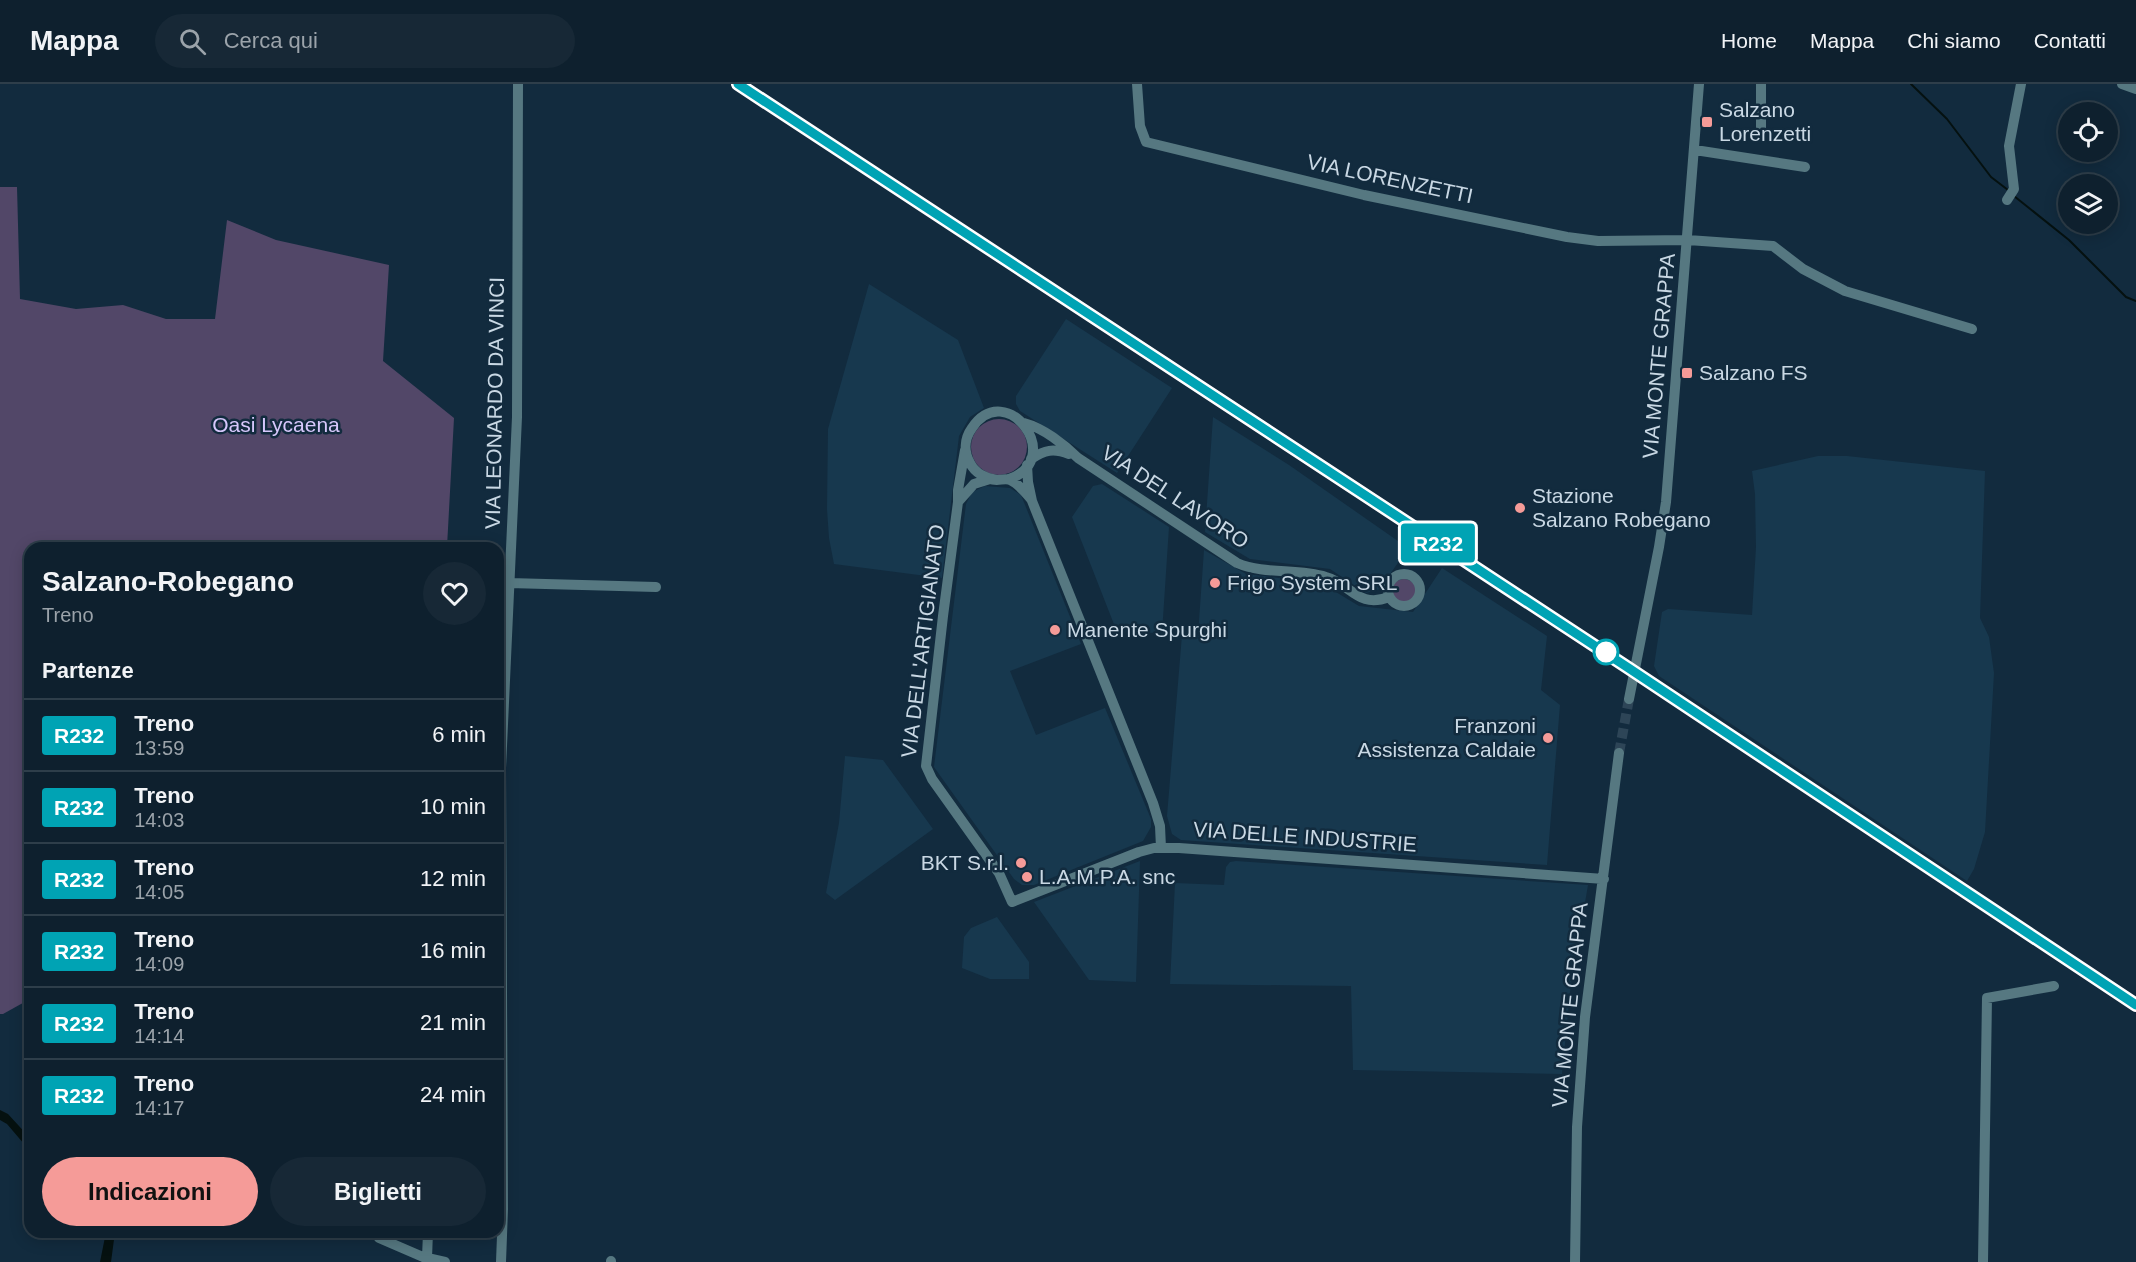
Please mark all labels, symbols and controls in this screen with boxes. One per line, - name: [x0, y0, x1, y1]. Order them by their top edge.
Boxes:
- search box: [155, 14, 575, 68]
- text: Mappa: [30, 25, 119, 56]
- icon: search: [176, 25, 209, 58]
- text: Cerca qui: [224, 28, 318, 53]
- text: Home: [1721, 29, 1777, 52]
- text: Mappa: [1810, 29, 1874, 52]
- text: Chi siamo: [1907, 29, 2001, 52]
- text: Contatti: [2034, 29, 2106, 52]
- place label: Salzano Lorenzetti: [1719, 98, 1811, 145]
- map controls: [2058, 102, 2118, 234]
- button: locate: [2058, 102, 2118, 162]
- marker: Salzano Lorenzetti: [1700, 115, 1714, 129]
- street label: VIA LORENZETTI: [1305, 150, 1475, 207]
- button: layers: [2058, 174, 2118, 234]
- street label: VIA MONTE GRAPPA: [1638, 252, 1679, 460]
- street label: VIA LEONARDO DA VINCI: [481, 277, 508, 529]
- place label: Salzano FS: [1699, 361, 1808, 384]
- marker: Salzano FS: [1680, 366, 1694, 380]
- park label: Oasi Lycaena: [212, 413, 340, 436]
- street label: VIA DEL LAVORO: [1098, 441, 1253, 553]
- place label: Stazione Salzano Robegano: [1532, 484, 1711, 531]
- marker: Stazione Salzano Robegano: [1513, 501, 1527, 515]
- street label: VIA DELL'ARTIGIANATO: [897, 523, 948, 759]
- line badge: R232: [1396, 524, 1480, 562]
- text: R232: [1413, 532, 1463, 555]
- button: heart: [423, 562, 486, 625]
- text: Salzano-Robegano: [42, 566, 294, 597]
- place label: Frigo System SRL: [1227, 571, 1397, 594]
- marker: Frigo System SRL: [1208, 576, 1222, 590]
- text: Treno: [42, 604, 94, 626]
- place label: Manente Spurghi: [1067, 618, 1227, 641]
- marker: Manente Spurghi: [1048, 623, 1062, 637]
- unlabelled marker: [1593, 639, 1619, 665]
- text: Partenze: [42, 658, 134, 683]
- text: Treno: [134, 711, 194, 736]
- place label: Franzoni Assistenza Caldaie: [1357, 714, 1536, 761]
- text: 6 min: [432, 722, 486, 747]
- text: R232: [54, 724, 104, 747]
- marker: Franzoni Assistenza Caldaie: [1541, 731, 1555, 745]
- text: 13:59: [134, 737, 184, 759]
- text: Treno: [134, 783, 194, 808]
- text: 10 min: [420, 794, 486, 819]
- text: R232: [54, 796, 104, 819]
- text: 14:03: [134, 809, 184, 831]
- street label: VIA DELLE INDUSTRIE: [1192, 817, 1418, 856]
- place label: BKT S.r.l.: [921, 851, 1009, 874]
- text: Treno: [134, 855, 194, 880]
- marker: BKT S.r.l.: [1014, 856, 1028, 870]
- place label: L.A.M.P.A. snc: [1039, 865, 1175, 888]
- text: 12 min: [420, 866, 486, 891]
- text: R232: [54, 868, 104, 891]
- marker: L.A.M.P.A. snc: [1020, 870, 1034, 884]
- text: 14:05: [134, 881, 184, 903]
- street label: VIA MONTE GRAPPA: [1547, 901, 1592, 1109]
- text: Treno: [134, 927, 194, 952]
- text: 16 min: [420, 938, 486, 963]
- text: R232: [54, 940, 104, 963]
- text: 14:09: [134, 953, 184, 975]
- text: Treno: [134, 999, 194, 1024]
- text: 21 min: [420, 1010, 486, 1035]
- text: R232: [54, 1012, 104, 1035]
- text: 14:14: [134, 1025, 184, 1047]
- text: Treno: [134, 1071, 194, 1096]
- text: 24 min: [420, 1082, 486, 1107]
- text: R232: [54, 1084, 104, 1107]
- text: 14:17: [134, 1097, 184, 1119]
- button: Indicazioni: [42, 1157, 258, 1226]
- button: Biglietti: [270, 1157, 486, 1226]

